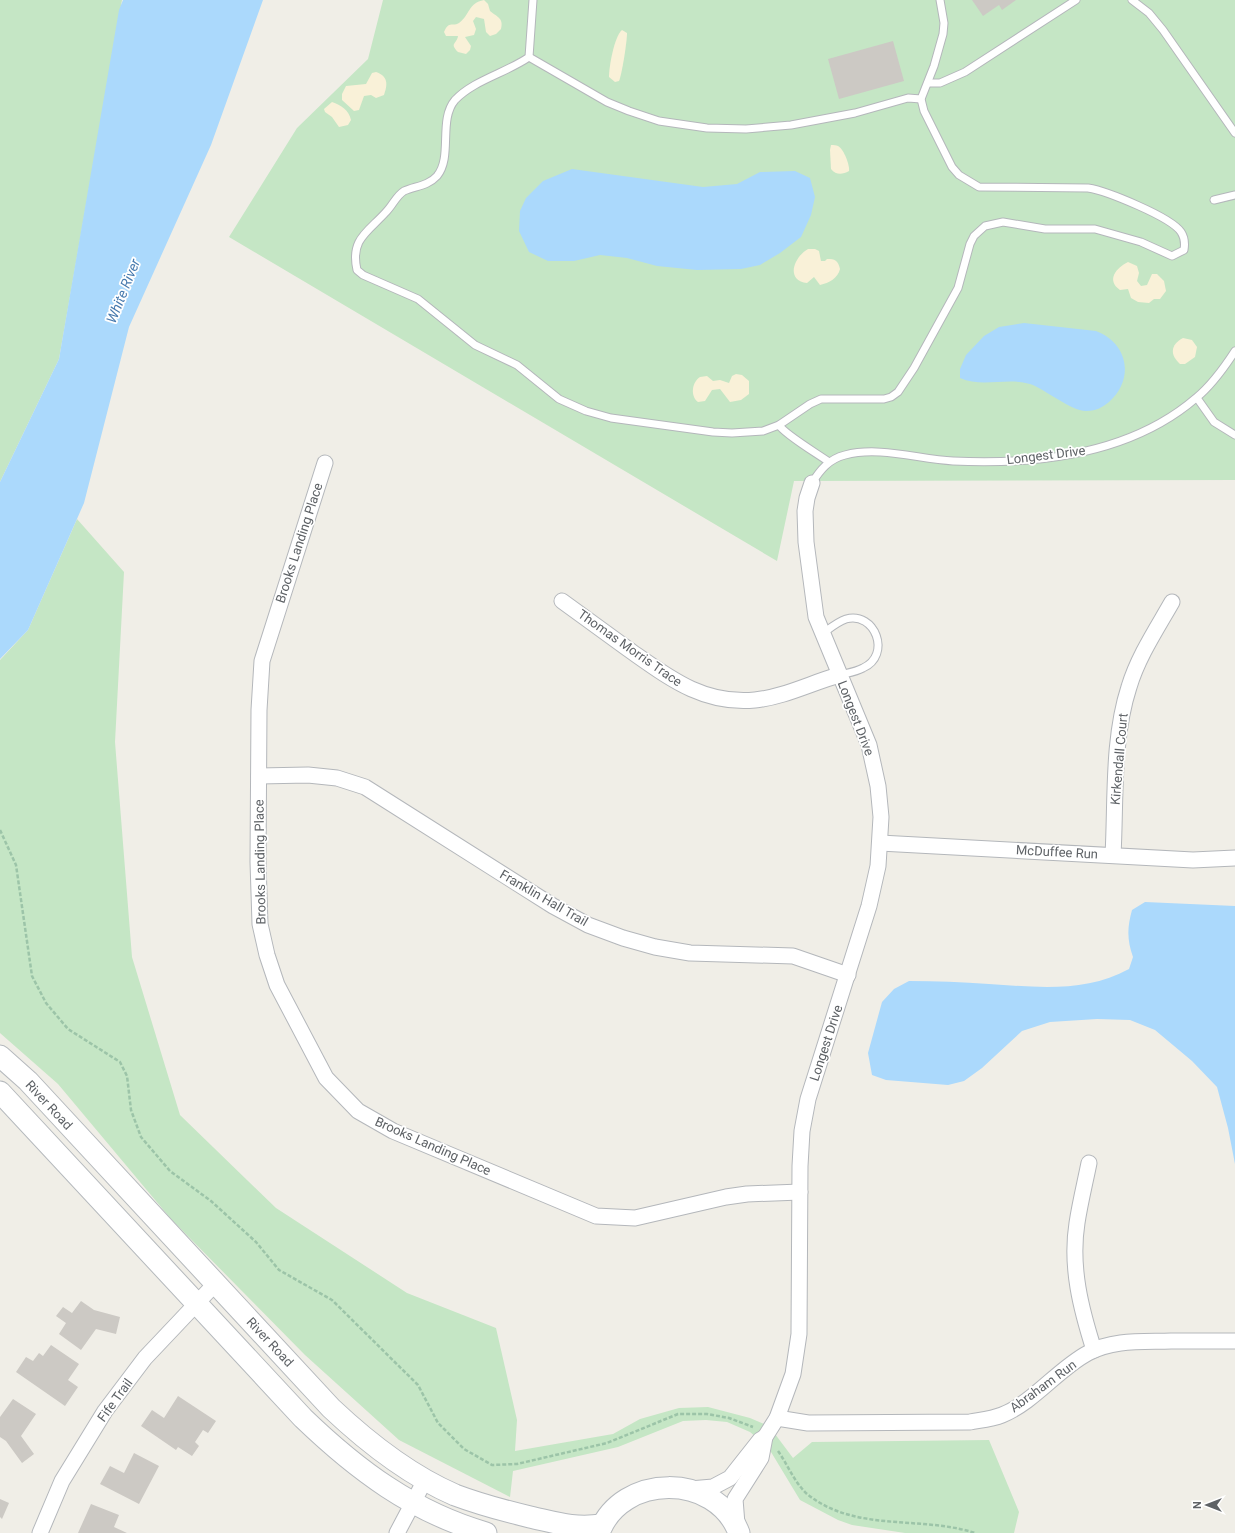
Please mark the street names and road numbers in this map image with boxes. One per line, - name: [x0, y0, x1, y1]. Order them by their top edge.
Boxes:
- street label: Longest Drive: [1006, 443, 1086, 467]
- street label: Brooks Landing Place: [273, 481, 326, 605]
- street label: Thomas Morris Trace: [575, 606, 685, 690]
- street label: Longest Drive: [835, 678, 877, 758]
- street label: Kirkendall Court: [1108, 712, 1130, 806]
- street label: Brooks Landing Place: [251, 799, 269, 925]
- street label: McDuffee Run: [1016, 842, 1098, 862]
- street label: Franklin Hall Trail: [497, 867, 591, 929]
- street label: Longest Drive: [807, 1003, 845, 1083]
- street label: River Road: [22, 1077, 76, 1133]
- street label: Brooks Landing Place: [373, 1114, 493, 1178]
- street label: River Road: [243, 1314, 297, 1370]
- street label: Abraham Run: [1007, 1357, 1079, 1415]
- street label: Fife Trail: [94, 1376, 136, 1424]

